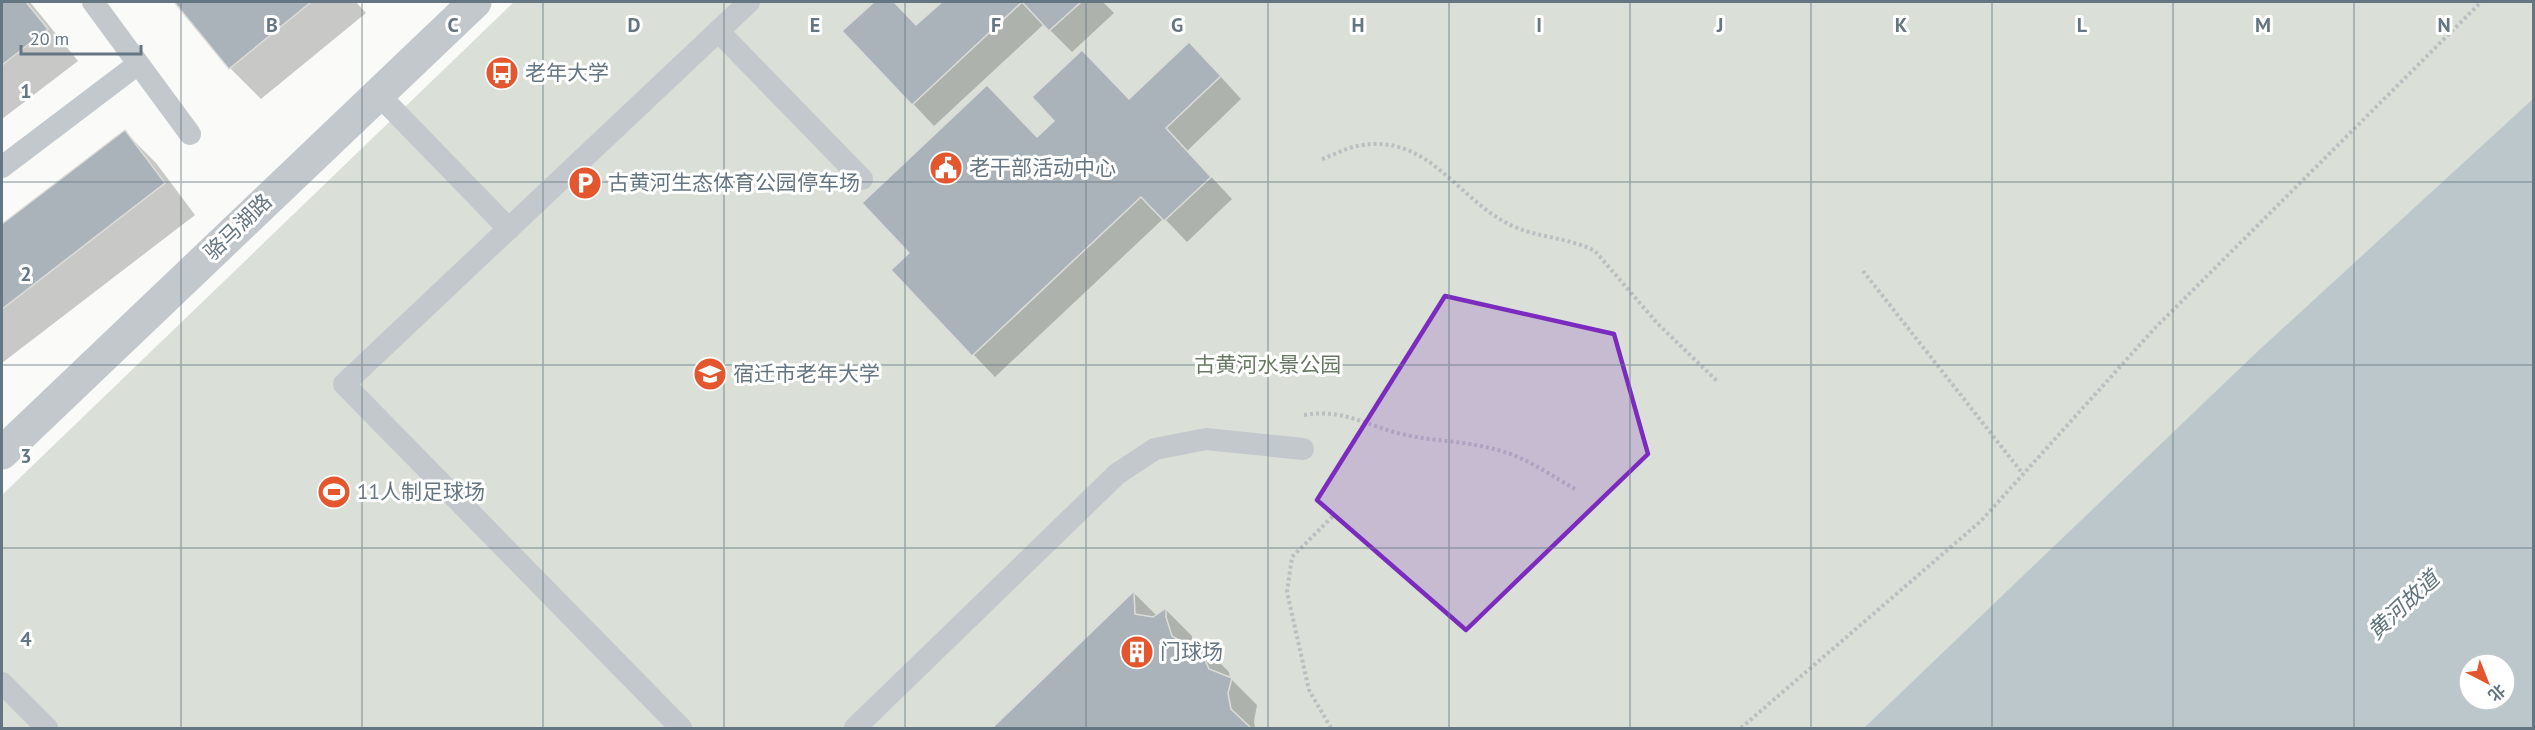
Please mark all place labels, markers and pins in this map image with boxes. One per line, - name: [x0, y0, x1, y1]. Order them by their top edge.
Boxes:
- bus stop icon: 老年大学: [484, 55, 520, 91]
- place label: 老年大学: [525, 59, 609, 86]
- public building icon: 老干部活动中心: [928, 150, 964, 186]
- place label: 老干部活动中心: [969, 154, 1116, 181]
- parking icon: 古黄河生态体育公园停车场: [567, 165, 603, 201]
- place label: 古黄河生态体育公园停车场: [608, 169, 860, 196]
- school or university icon: 宿迁市老年大学: [692, 356, 728, 392]
- place label: 宿迁市老年大学: [733, 360, 880, 387]
- sports icon: 11人制足球场: [316, 474, 352, 510]
- place label: 11人制足球场: [357, 478, 485, 505]
- building icon: 门球场: [1119, 634, 1155, 670]
- place label: 门球场: [1160, 638, 1223, 665]

